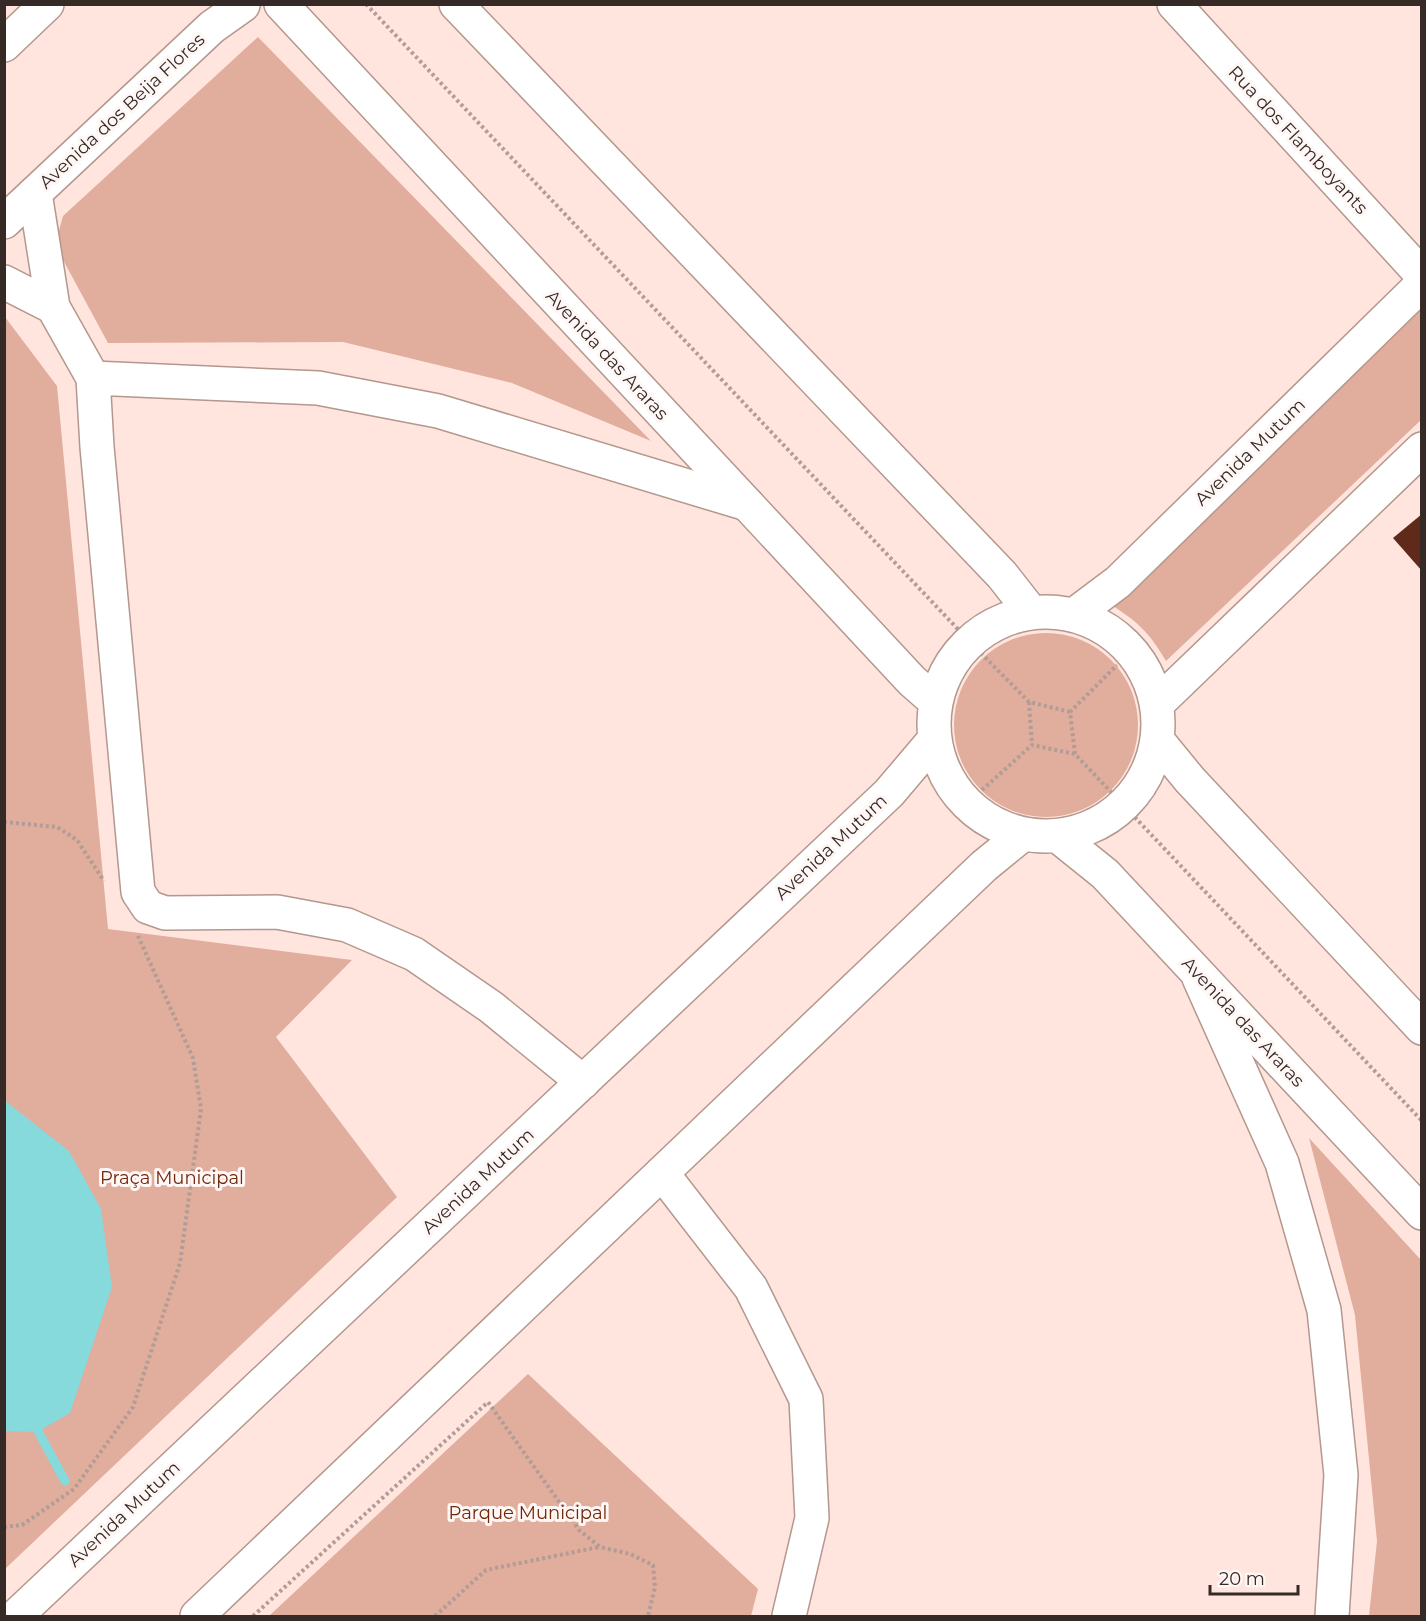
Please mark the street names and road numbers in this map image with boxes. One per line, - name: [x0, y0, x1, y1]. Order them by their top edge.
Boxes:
- street label: Avenida dos Beija Flores: [35, 28, 209, 193]
- street label: Rua dos Flamboyants: [1223, 61, 1373, 219]
- street label: Avenida das Araras: [541, 285, 673, 425]
- street label: Avenida Mutum: [1190, 394, 1310, 510]
- street label: Avenida Mutum: [770, 789, 892, 905]
- street label: Avenida das Araras: [1177, 952, 1309, 1092]
- street label: Avenida Mutum: [417, 1123, 539, 1239]
- street label: Avenida Mutum: [63, 1456, 185, 1572]

